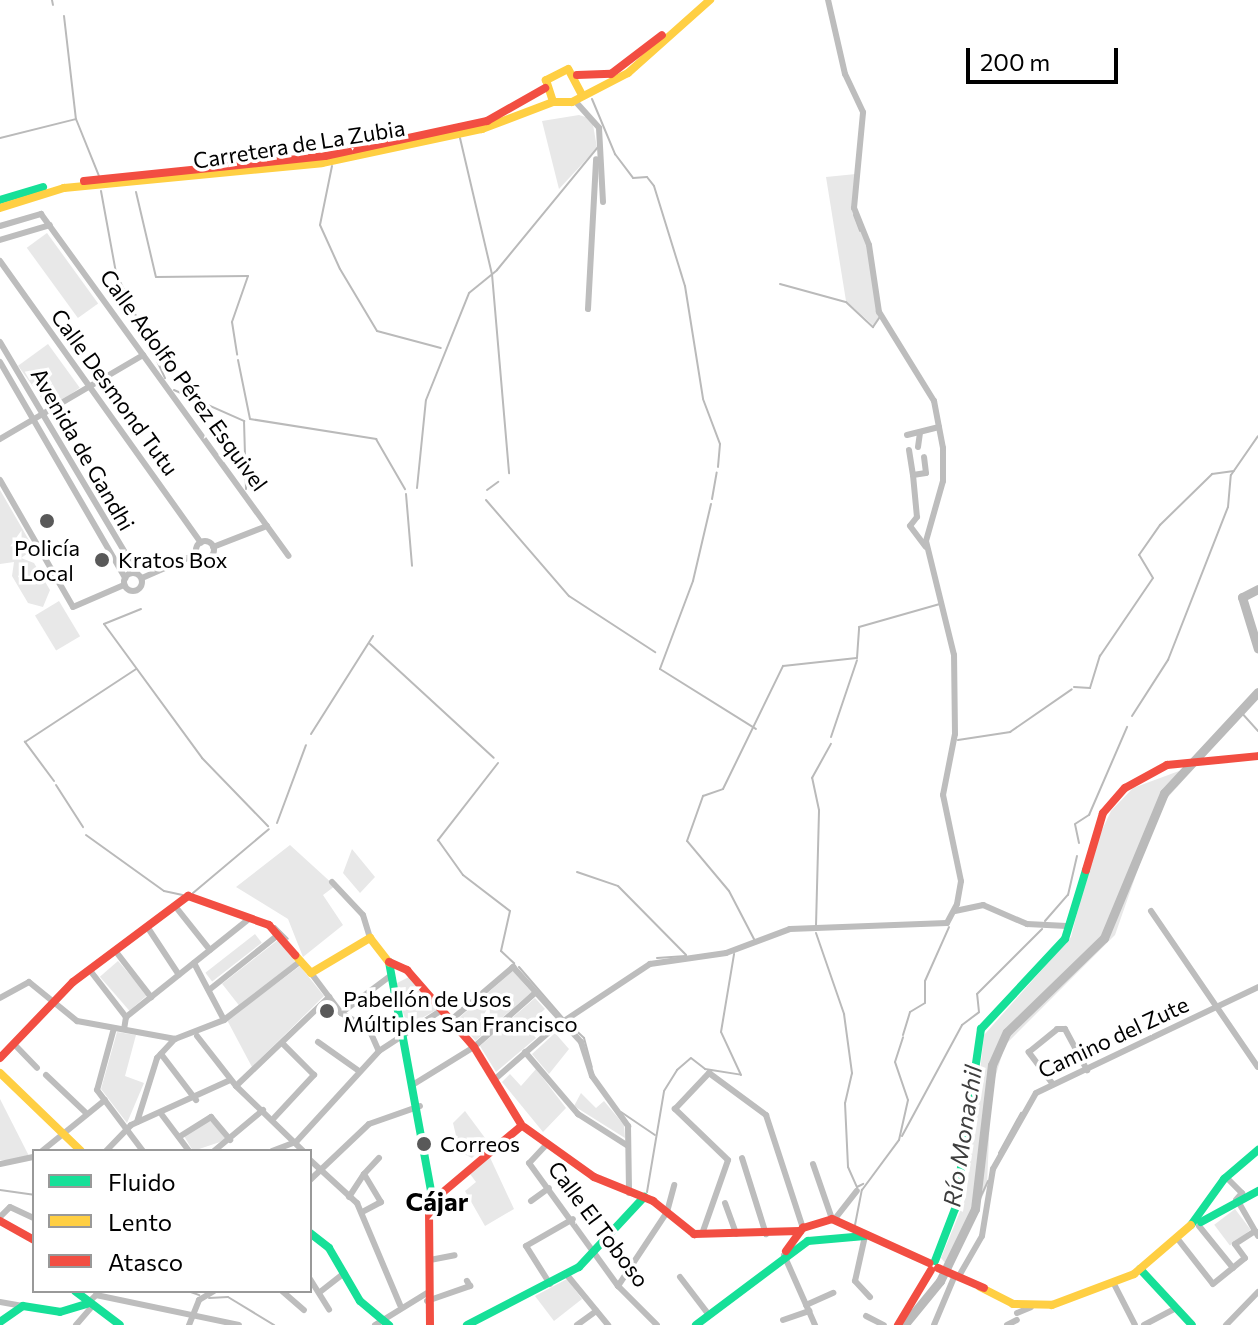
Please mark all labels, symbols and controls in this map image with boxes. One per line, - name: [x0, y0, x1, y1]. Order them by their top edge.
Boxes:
- scale bar: [970, 32, 1122, 82]
- text: 200 m: [980, 47, 1050, 76]
- street label: Carretera de La Zubia: [191, 114, 407, 174]
- street label: Calle Adolfo Pérez Esquivel: [95, 264, 273, 496]
- street label: Calle Desmond Tutu: [46, 304, 184, 480]
- street label: Avenida de Gandhi: [26, 363, 140, 535]
- marker: Policía Local: [38, 512, 56, 530]
- place label: Policía Local: [14, 534, 80, 586]
- place label: Kratos Box: [118, 547, 227, 573]
- marker: Kratos Box: [93, 551, 111, 569]
- place label: Pabellón de Usos Múltiples San Francisco: [343, 985, 578, 1036]
- street label: Camino del Zute: [1034, 991, 1192, 1083]
- marker: Pabellón de Usos Múltiples San Francisco: [318, 1002, 336, 1020]
- water label: Río Monachil: [937, 1063, 987, 1209]
- place label: Correos: [440, 1131, 520, 1157]
- marker: Correos: [415, 1135, 433, 1153]
- legend: [32, 1149, 312, 1293]
- street label: Calle El Toboso: [543, 1156, 655, 1292]
- text: Fluido: [108, 1167, 176, 1196]
- district label: Cájar: [406, 1185, 468, 1217]
- text: Lento: [108, 1207, 172, 1236]
- text: Atasco: [108, 1247, 183, 1276]

